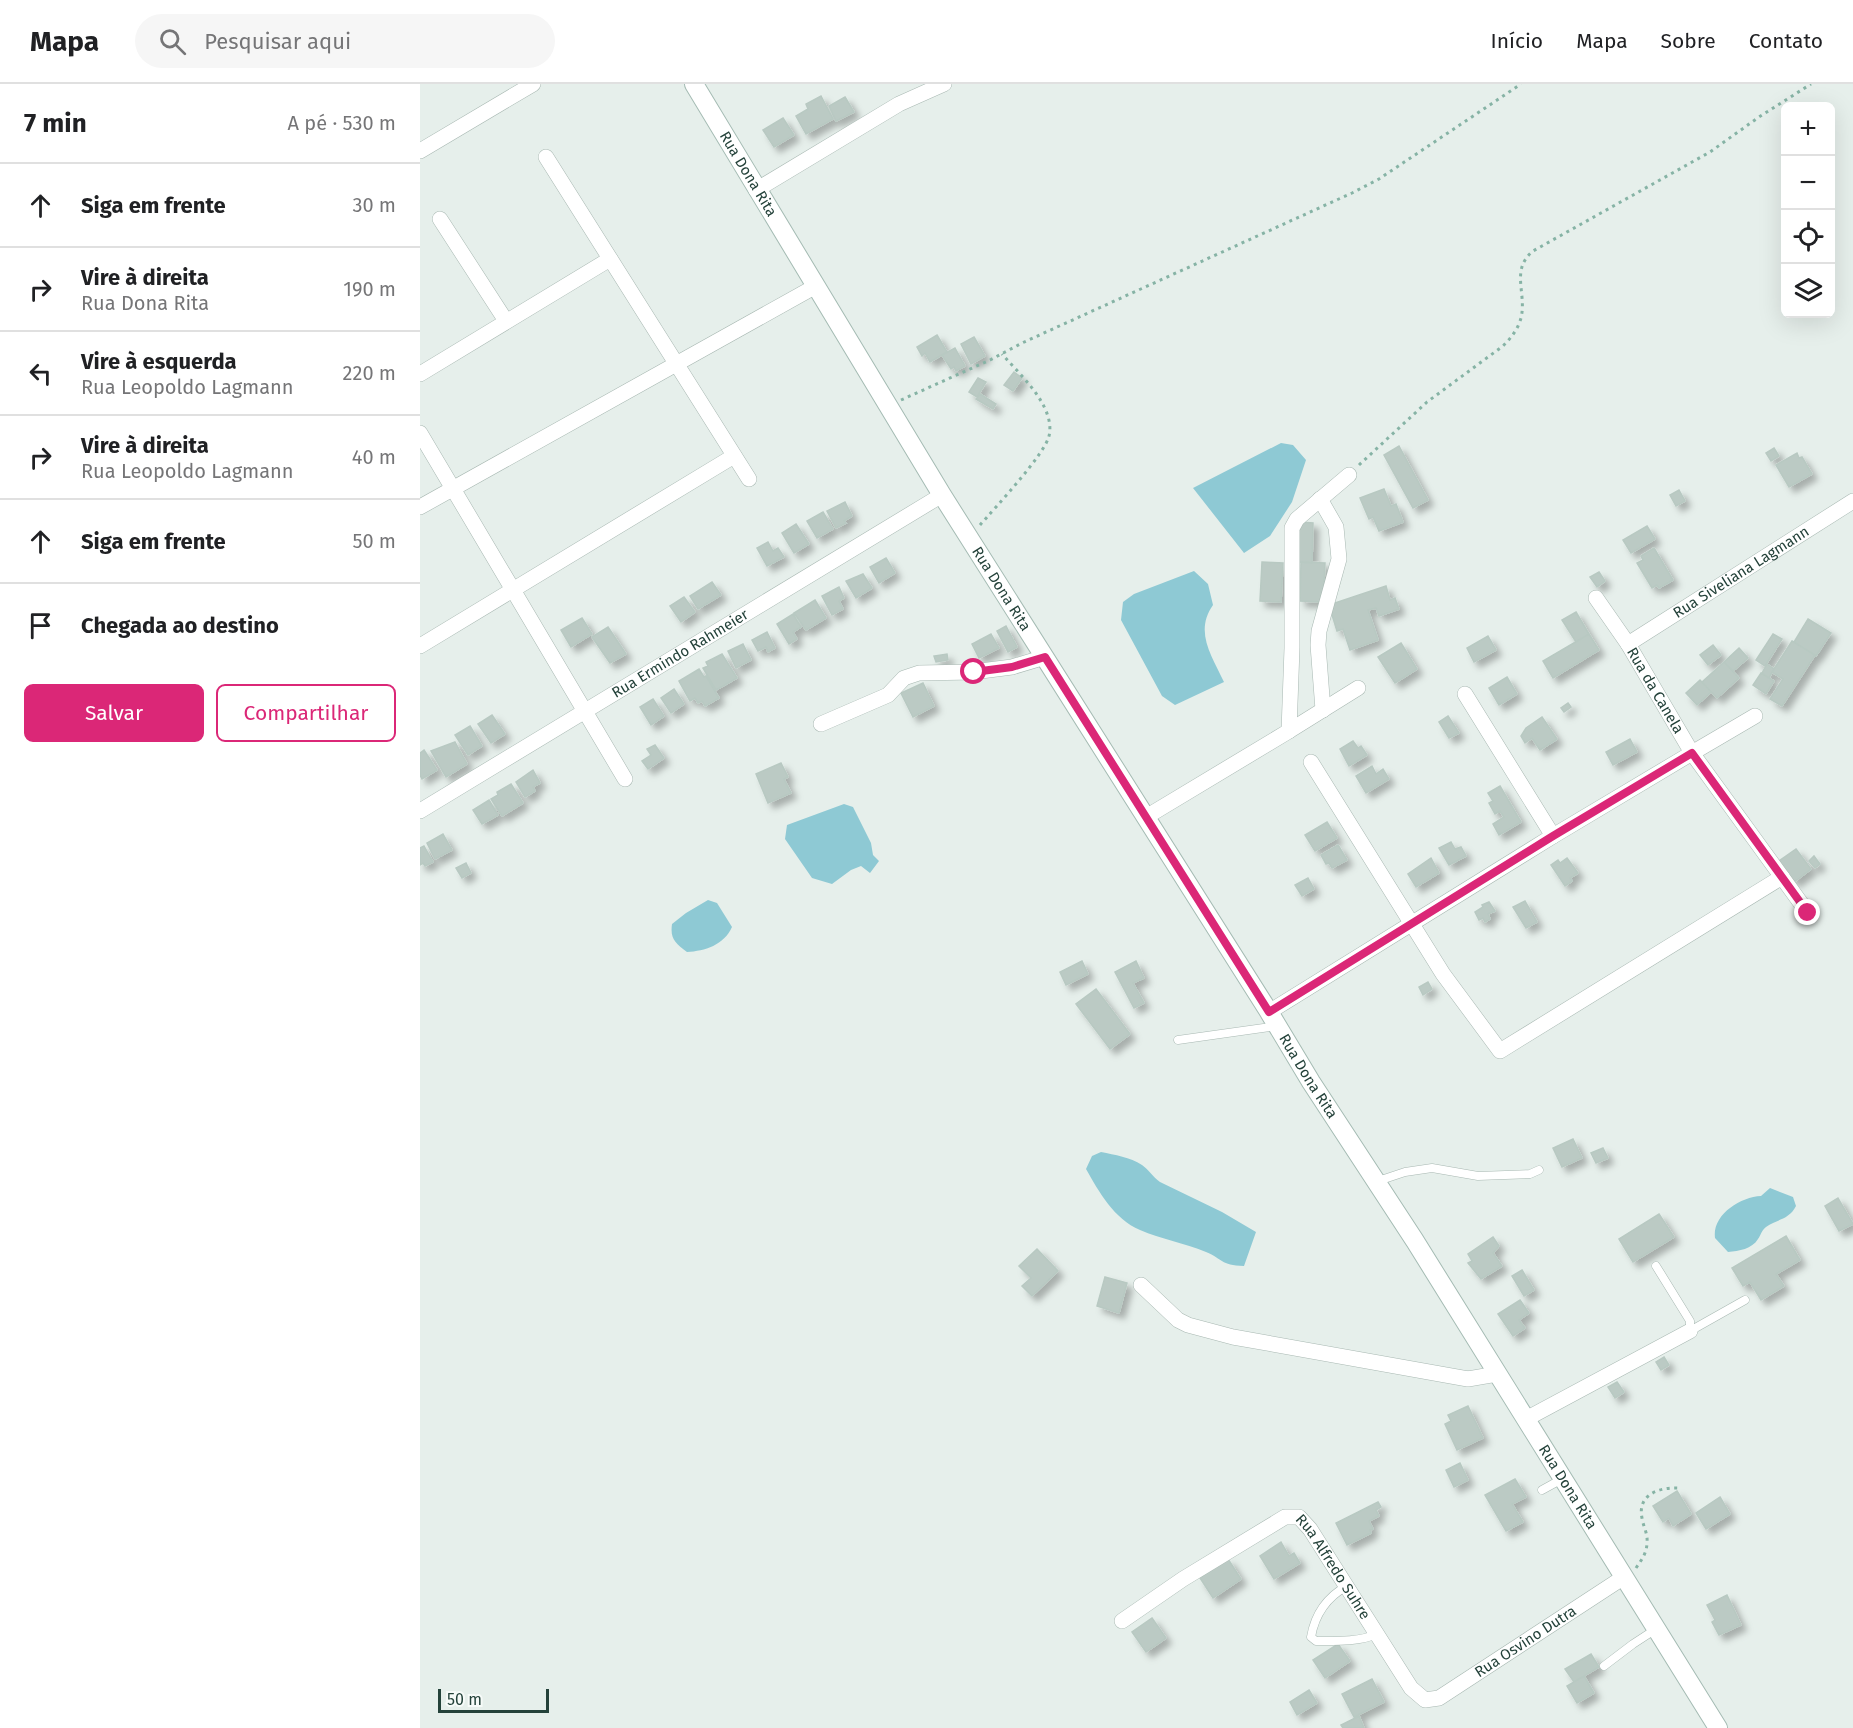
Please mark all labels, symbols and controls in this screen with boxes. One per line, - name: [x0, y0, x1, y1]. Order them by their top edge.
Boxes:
- search box: [135, 14, 555, 68]
- text: Mapa: [30, 25, 99, 58]
- icon: search: [156, 25, 189, 58]
- text: Pesquisar aqui: [204, 28, 351, 55]
- text: Início: [1490, 28, 1543, 54]
- text: Mapa: [1576, 28, 1628, 54]
- text: Sobre: [1661, 28, 1716, 54]
- text: Contato: [1749, 28, 1823, 54]
- map controls: [1781, 102, 1835, 318]
- button: +: [1781, 102, 1835, 156]
- text: 7 min: [24, 108, 87, 139]
- text: A pé · 530 m: [288, 111, 396, 135]
- street label: Rua Dona Rita: [716, 128, 781, 220]
- button: −: [1781, 156, 1835, 210]
- icon: ahead: [24, 189, 57, 222]
- text: Siga em frente: [81, 192, 226, 219]
- text: 30 m: [352, 193, 396, 217]
- button: locate: [1781, 210, 1835, 264]
- text: Vire à direita: [81, 264, 209, 291]
- button: layers: [1781, 264, 1835, 318]
- icon: right: [24, 273, 57, 306]
- text: 190 m: [343, 277, 396, 301]
- text: Rua Dona Rita: [81, 291, 209, 315]
- text: Vire à esquerda: [81, 348, 237, 375]
- icon: left: [24, 357, 57, 390]
- text: 220 m: [343, 361, 396, 385]
- text: Rua Leopoldo Lagmann: [81, 375, 294, 399]
- text: Vire à direita: [81, 432, 209, 459]
- icon: right: [24, 441, 57, 474]
- text: 40 m: [352, 445, 396, 469]
- text: Rua Leopoldo Lagmann: [81, 459, 294, 483]
- street label: Rua Siveliana Lagmann: [1670, 522, 1812, 622]
- icon: ahead: [24, 525, 57, 558]
- text: Siga em frente: [81, 528, 226, 555]
- text: 50 m: [352, 529, 396, 553]
- street label: Rua Dona Rita: [968, 543, 1035, 634]
- street label: Rua Ermindo Rahmeier: [608, 605, 752, 702]
- icon: arrive: [24, 609, 57, 642]
- text: Chegada ao destino: [81, 612, 279, 639]
- street label: Rua da Canela: [1623, 644, 1688, 737]
- route start: [960, 658, 986, 684]
- button: Salvar: [24, 684, 204, 742]
- button: Compartilhar: [216, 684, 396, 742]
- route end: [1794, 899, 1820, 925]
- street label: Rua Dona Rita: [1275, 1031, 1341, 1122]
- street label: Rua Dona Rita: [1535, 1441, 1601, 1532]
- street label: Rua Alfredo Suhre: [1292, 1510, 1374, 1623]
- street label: Rua Osvino Dutra: [1471, 1602, 1580, 1681]
- scale bar: [438, 1686, 549, 1714]
- text: 50 m: [447, 1690, 482, 1709]

